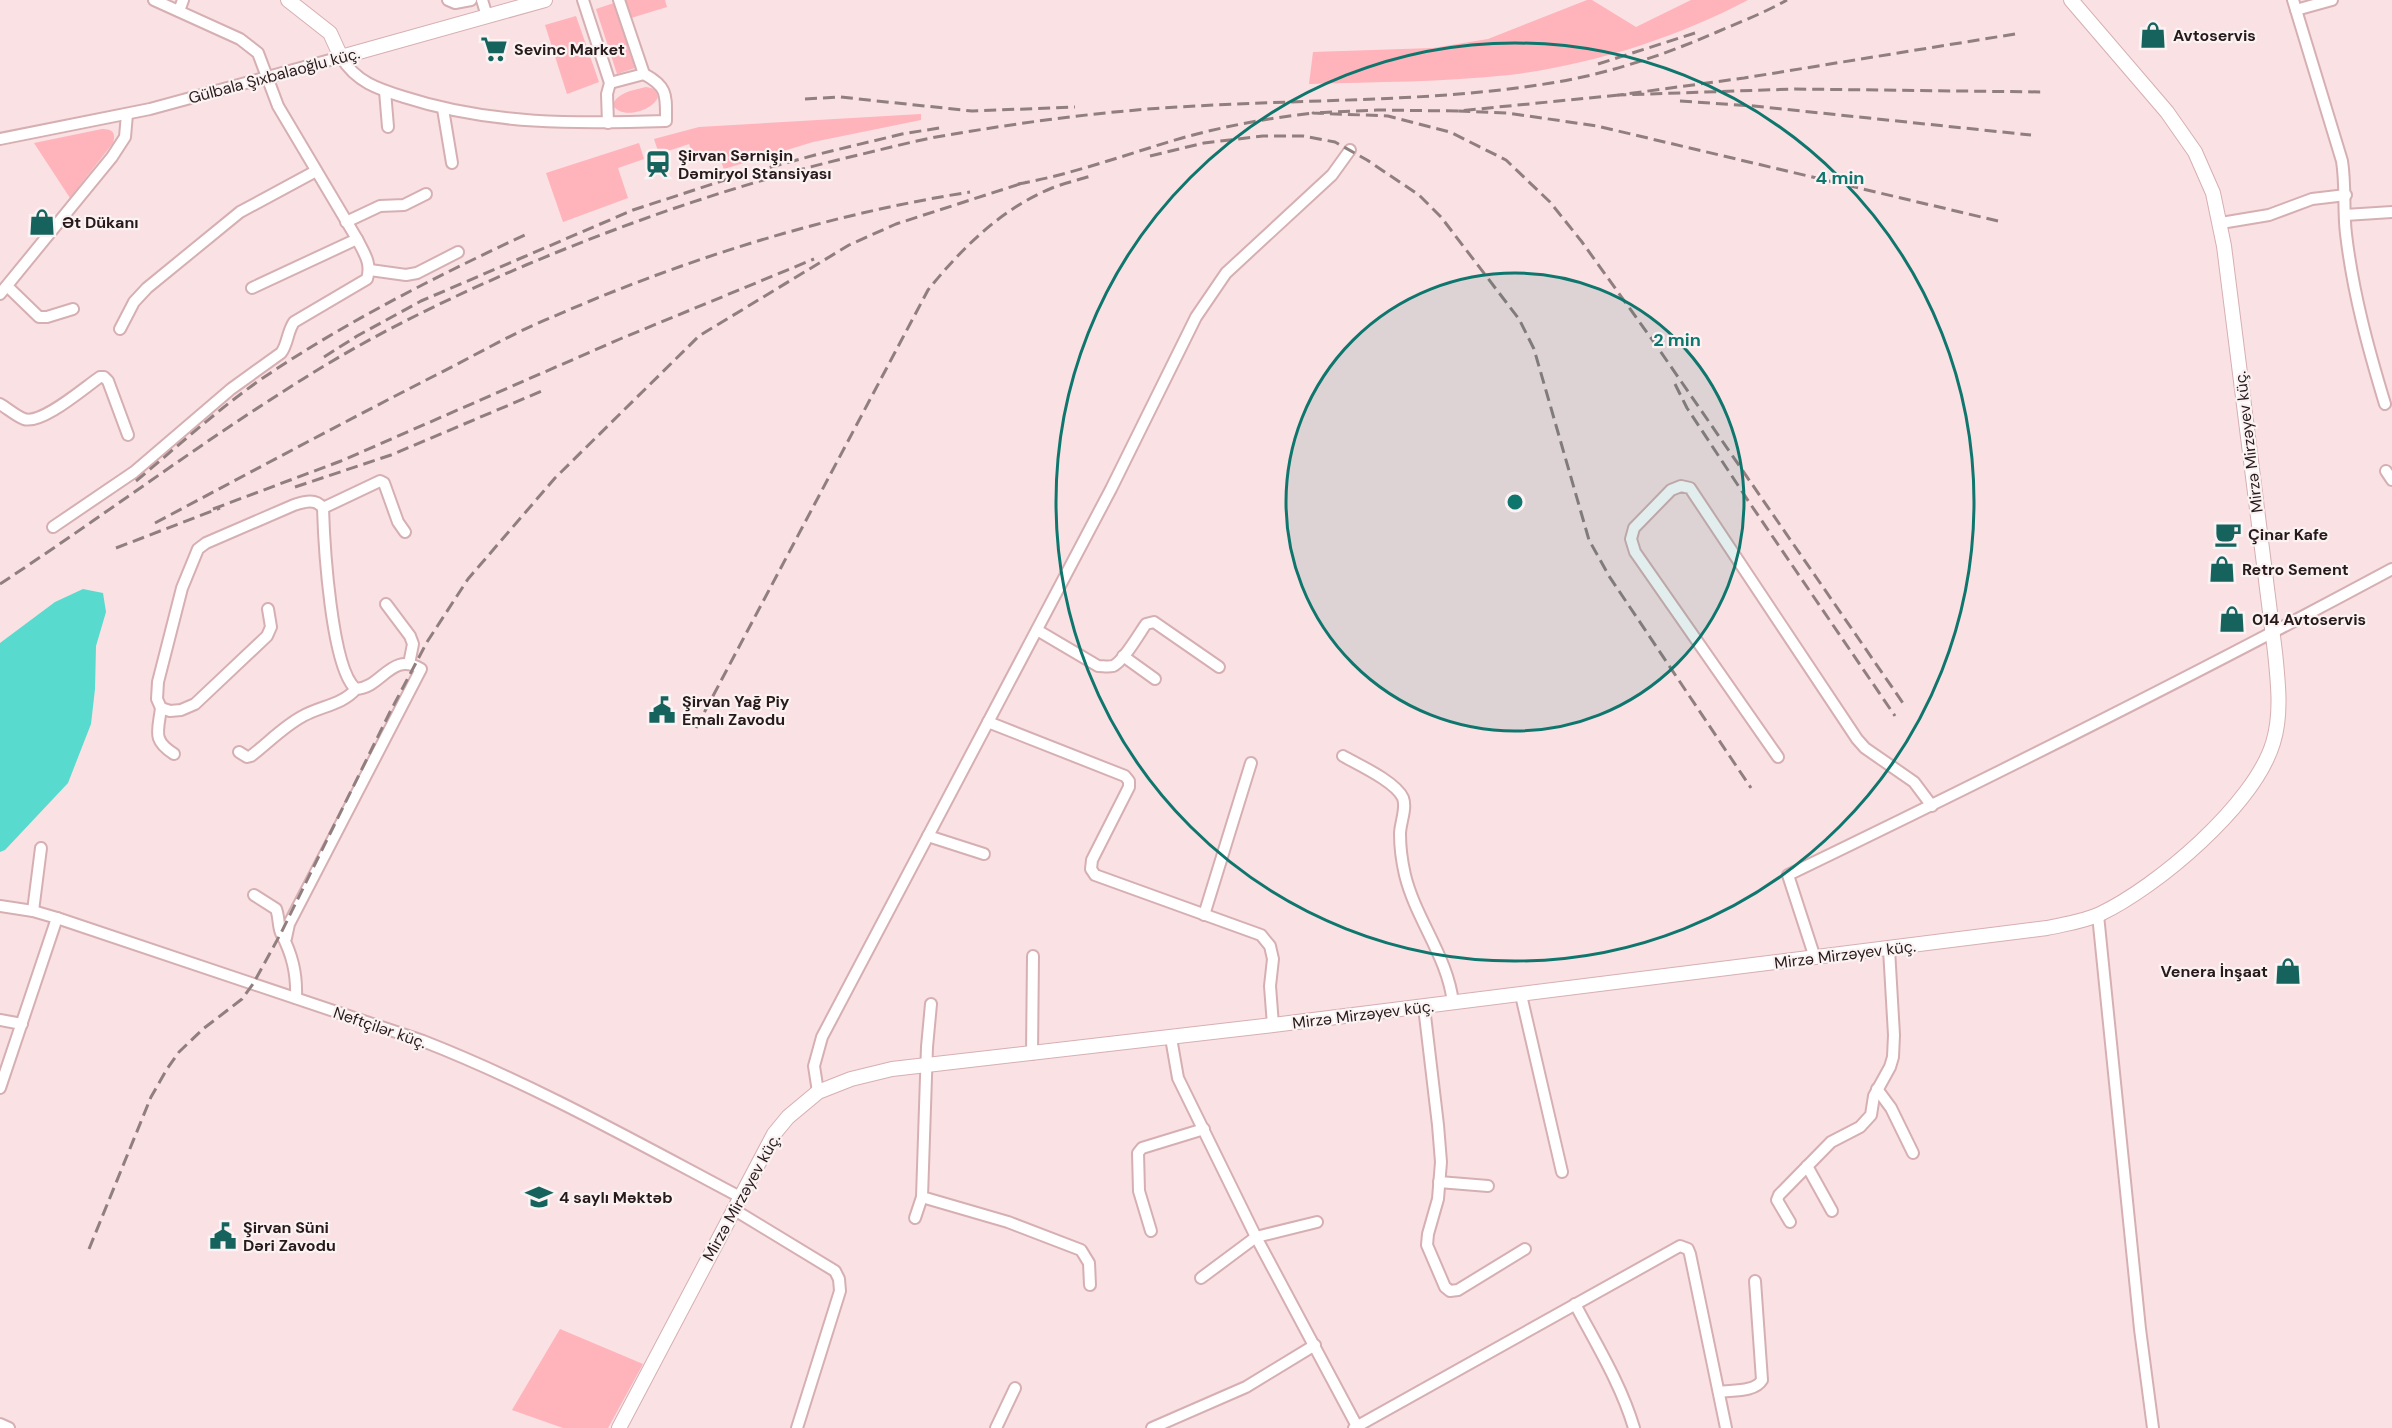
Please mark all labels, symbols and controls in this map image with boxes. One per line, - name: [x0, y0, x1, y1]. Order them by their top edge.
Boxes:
- shop icon: Avtoservis: [2138, 20, 2168, 50]
- place label: Avtoservis: [2173, 25, 2256, 46]
- supermarket icon: Sevinc Market: [479, 34, 509, 64]
- place label: Sevinc Market: [514, 39, 625, 60]
- street label: Gülbala Şıxbalaoğlu küç.: [186, 42, 362, 108]
- place label: Şirvan Sərnişin Dəmiryol Stansiyası: [678, 145, 832, 184]
- station icon: Şirvan Sərnişin Dəmiryol Stansiyası: [643, 149, 673, 179]
- text: 4 min: [1816, 166, 1864, 190]
- shop icon: Ət Dükanı: [27, 207, 57, 237]
- place label: Ət Dükanı: [62, 212, 139, 233]
- text: 2 min: [1653, 328, 1701, 352]
- street label: Mirzə Mirzəyev küç.: [2229, 370, 2268, 514]
- centre of rings: [1505, 492, 1525, 512]
- cafe icon: Çinar Kafe: [2213, 519, 2243, 549]
- place label: Çinar Kafe: [2248, 524, 2328, 545]
- shop icon: Retro Sement: [2207, 554, 2237, 584]
- place label: Retro Sement: [2242, 559, 2349, 580]
- shop icon: 014 Avtoservis: [2217, 604, 2247, 634]
- place label: 014 Avtoservis: [2252, 609, 2366, 630]
- place label: Şirvan Yağ Piy Emalı Zavodu: [682, 691, 790, 730]
- public building icon: Şirvan Yağ Piy Emalı Zavodu: [647, 695, 677, 725]
- street label: Mirzə Mirzəyev küç.: [1773, 935, 1917, 974]
- shop icon: Venera İnşaat: [2273, 956, 2303, 986]
- place label: Venera İnşaat: [2161, 961, 2268, 982]
- street label: Mirzə Mirzəyev küç.: [1291, 995, 1435, 1034]
- street label: Neftçilər küç.: [331, 1002, 429, 1053]
- street label: Mirzə Mirzəyev küç.: [698, 1130, 785, 1265]
- school or university icon: 4 saylı Məktəb: [524, 1182, 554, 1212]
- place label: 4 saylı Məktəb: [559, 1187, 673, 1208]
- place label: Şirvan Süni Dəri Zavodu: [243, 1217, 336, 1256]
- public building icon: Şirvan Süni Dəri Zavodu: [208, 1221, 238, 1251]

